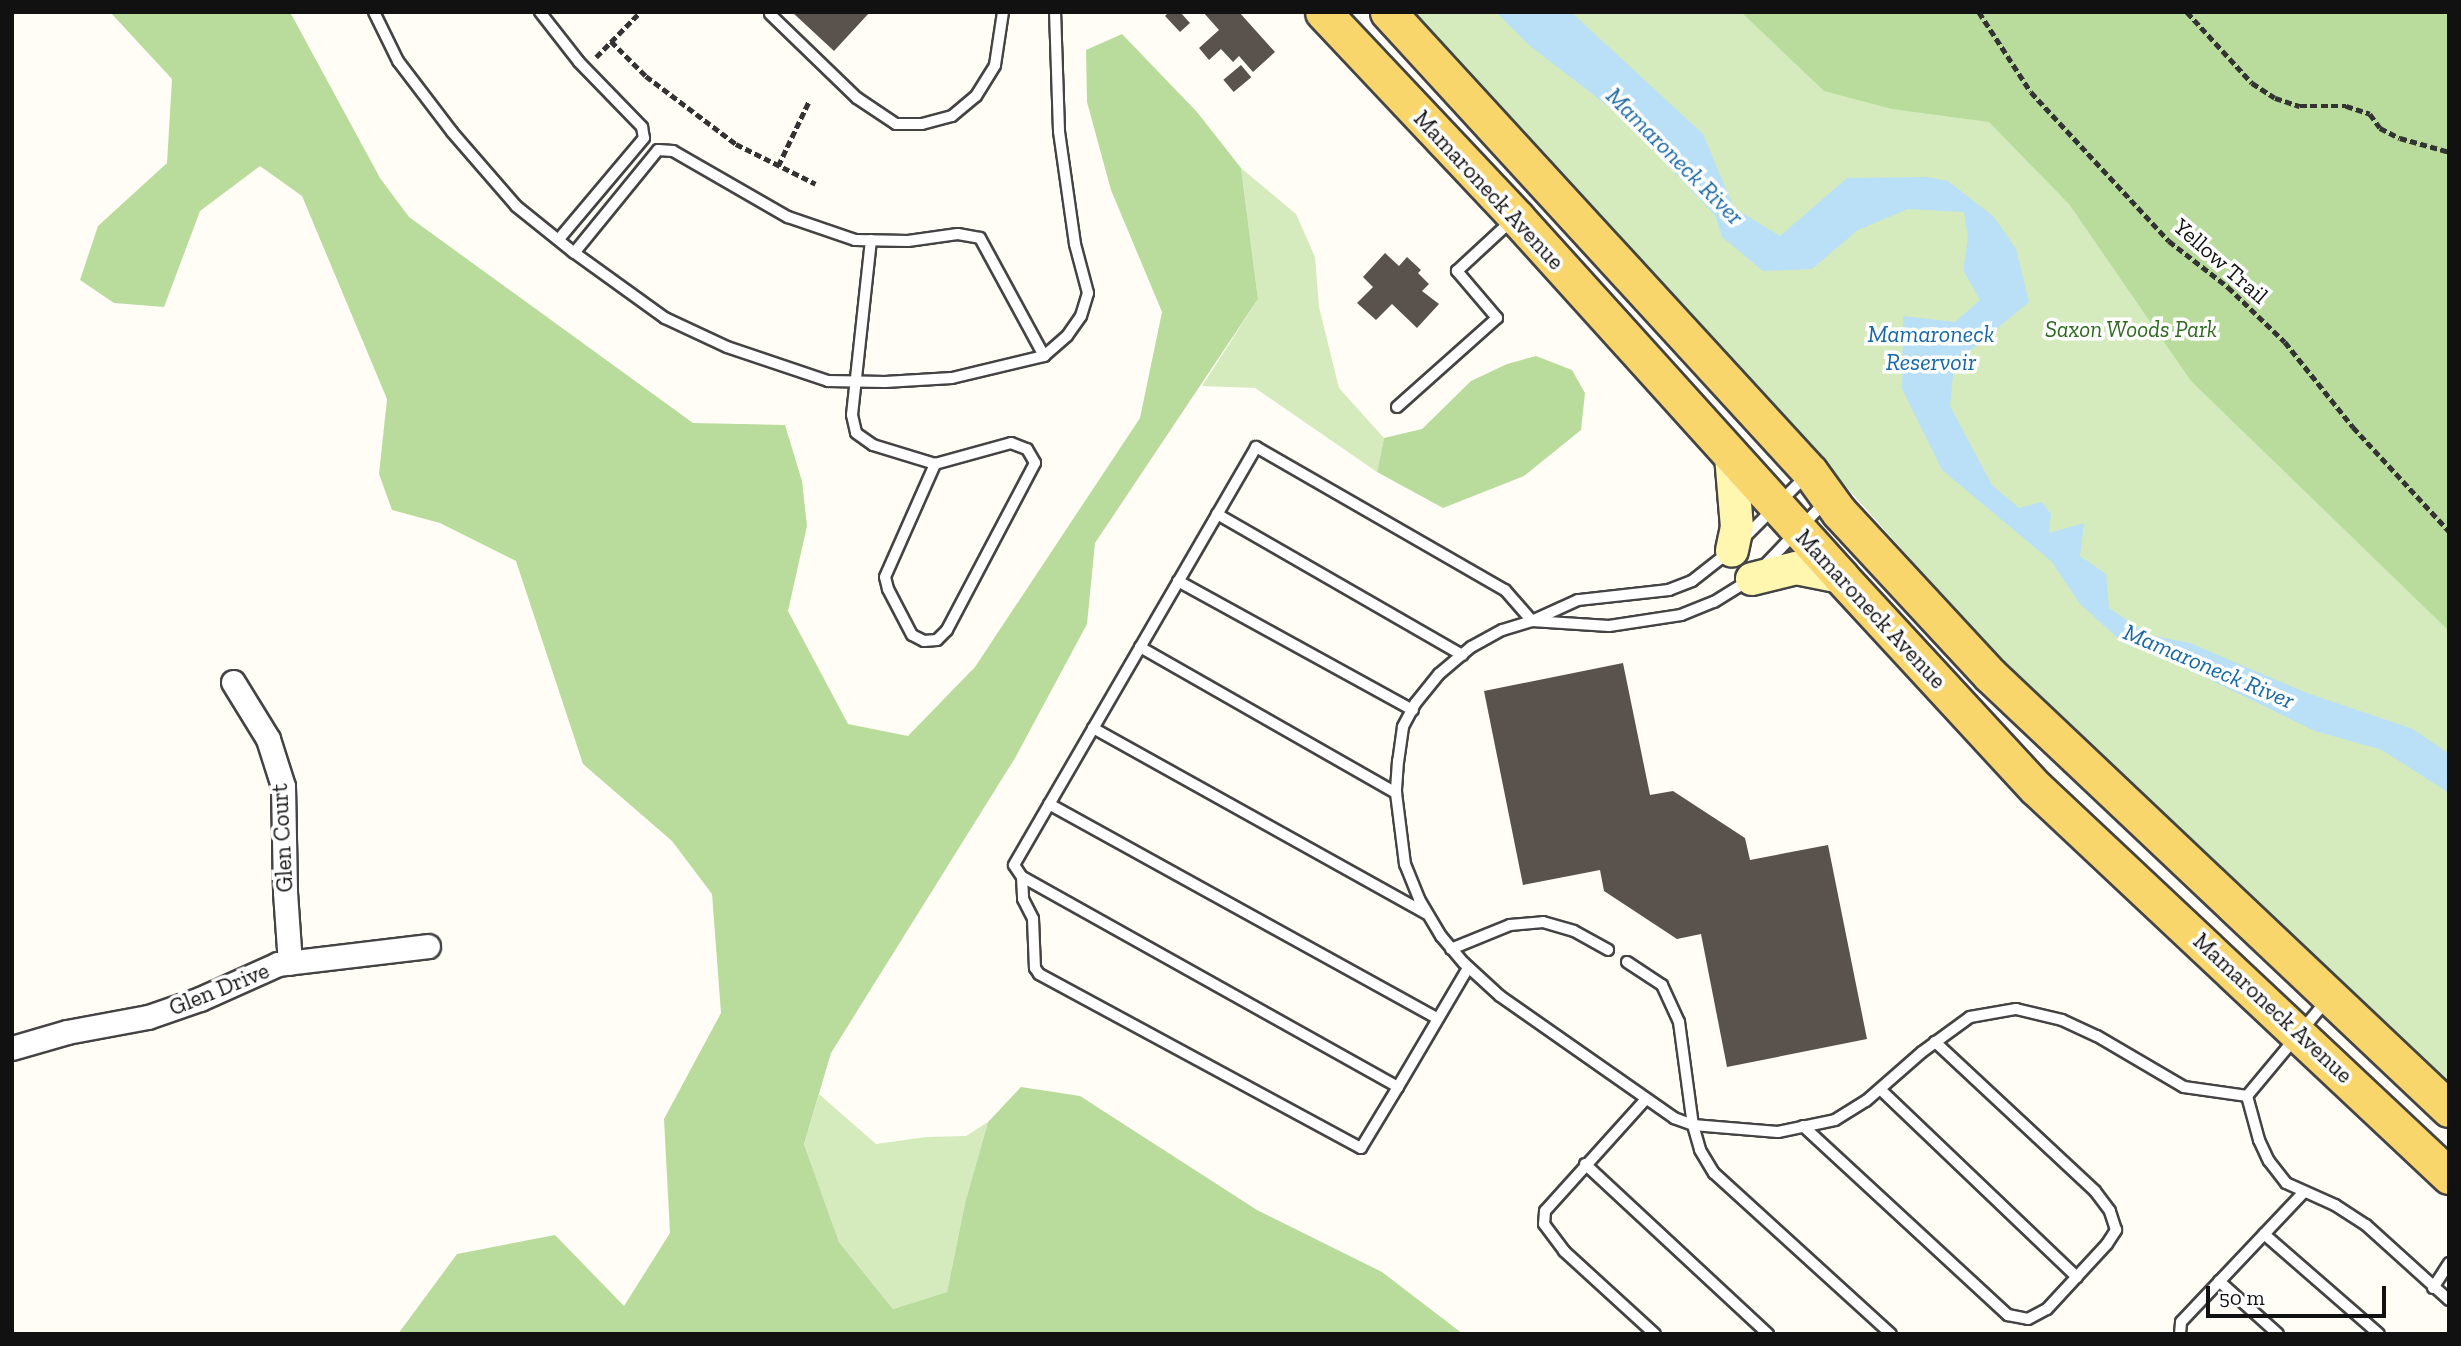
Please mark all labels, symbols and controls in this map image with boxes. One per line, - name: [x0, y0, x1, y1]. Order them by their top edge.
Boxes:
- water label: Mamaroneck River: [1600, 81, 1750, 231]
- street label: Mamaroneck Avenue: [1408, 104, 1570, 276]
- street label: Yellow Trail: [2168, 212, 2274, 310]
- park label: Saxon Woods Park: [2044, 315, 2218, 343]
- water label: Mamaroneck Reservoir: [1867, 320, 1995, 376]
- street label: Mamaroneck Avenue: [1790, 523, 1952, 695]
- water label: Mamaroneck River: [2119, 617, 2299, 715]
- street label: Glen Court: [265, 783, 299, 893]
- street label: Mamaroneck Avenue: [2187, 927, 2359, 1089]
- street label: Glen Drive: [165, 956, 273, 1022]
- scale bar: [2209, 1272, 2389, 1316]
- text: 50 m: [2219, 1285, 2265, 1310]

